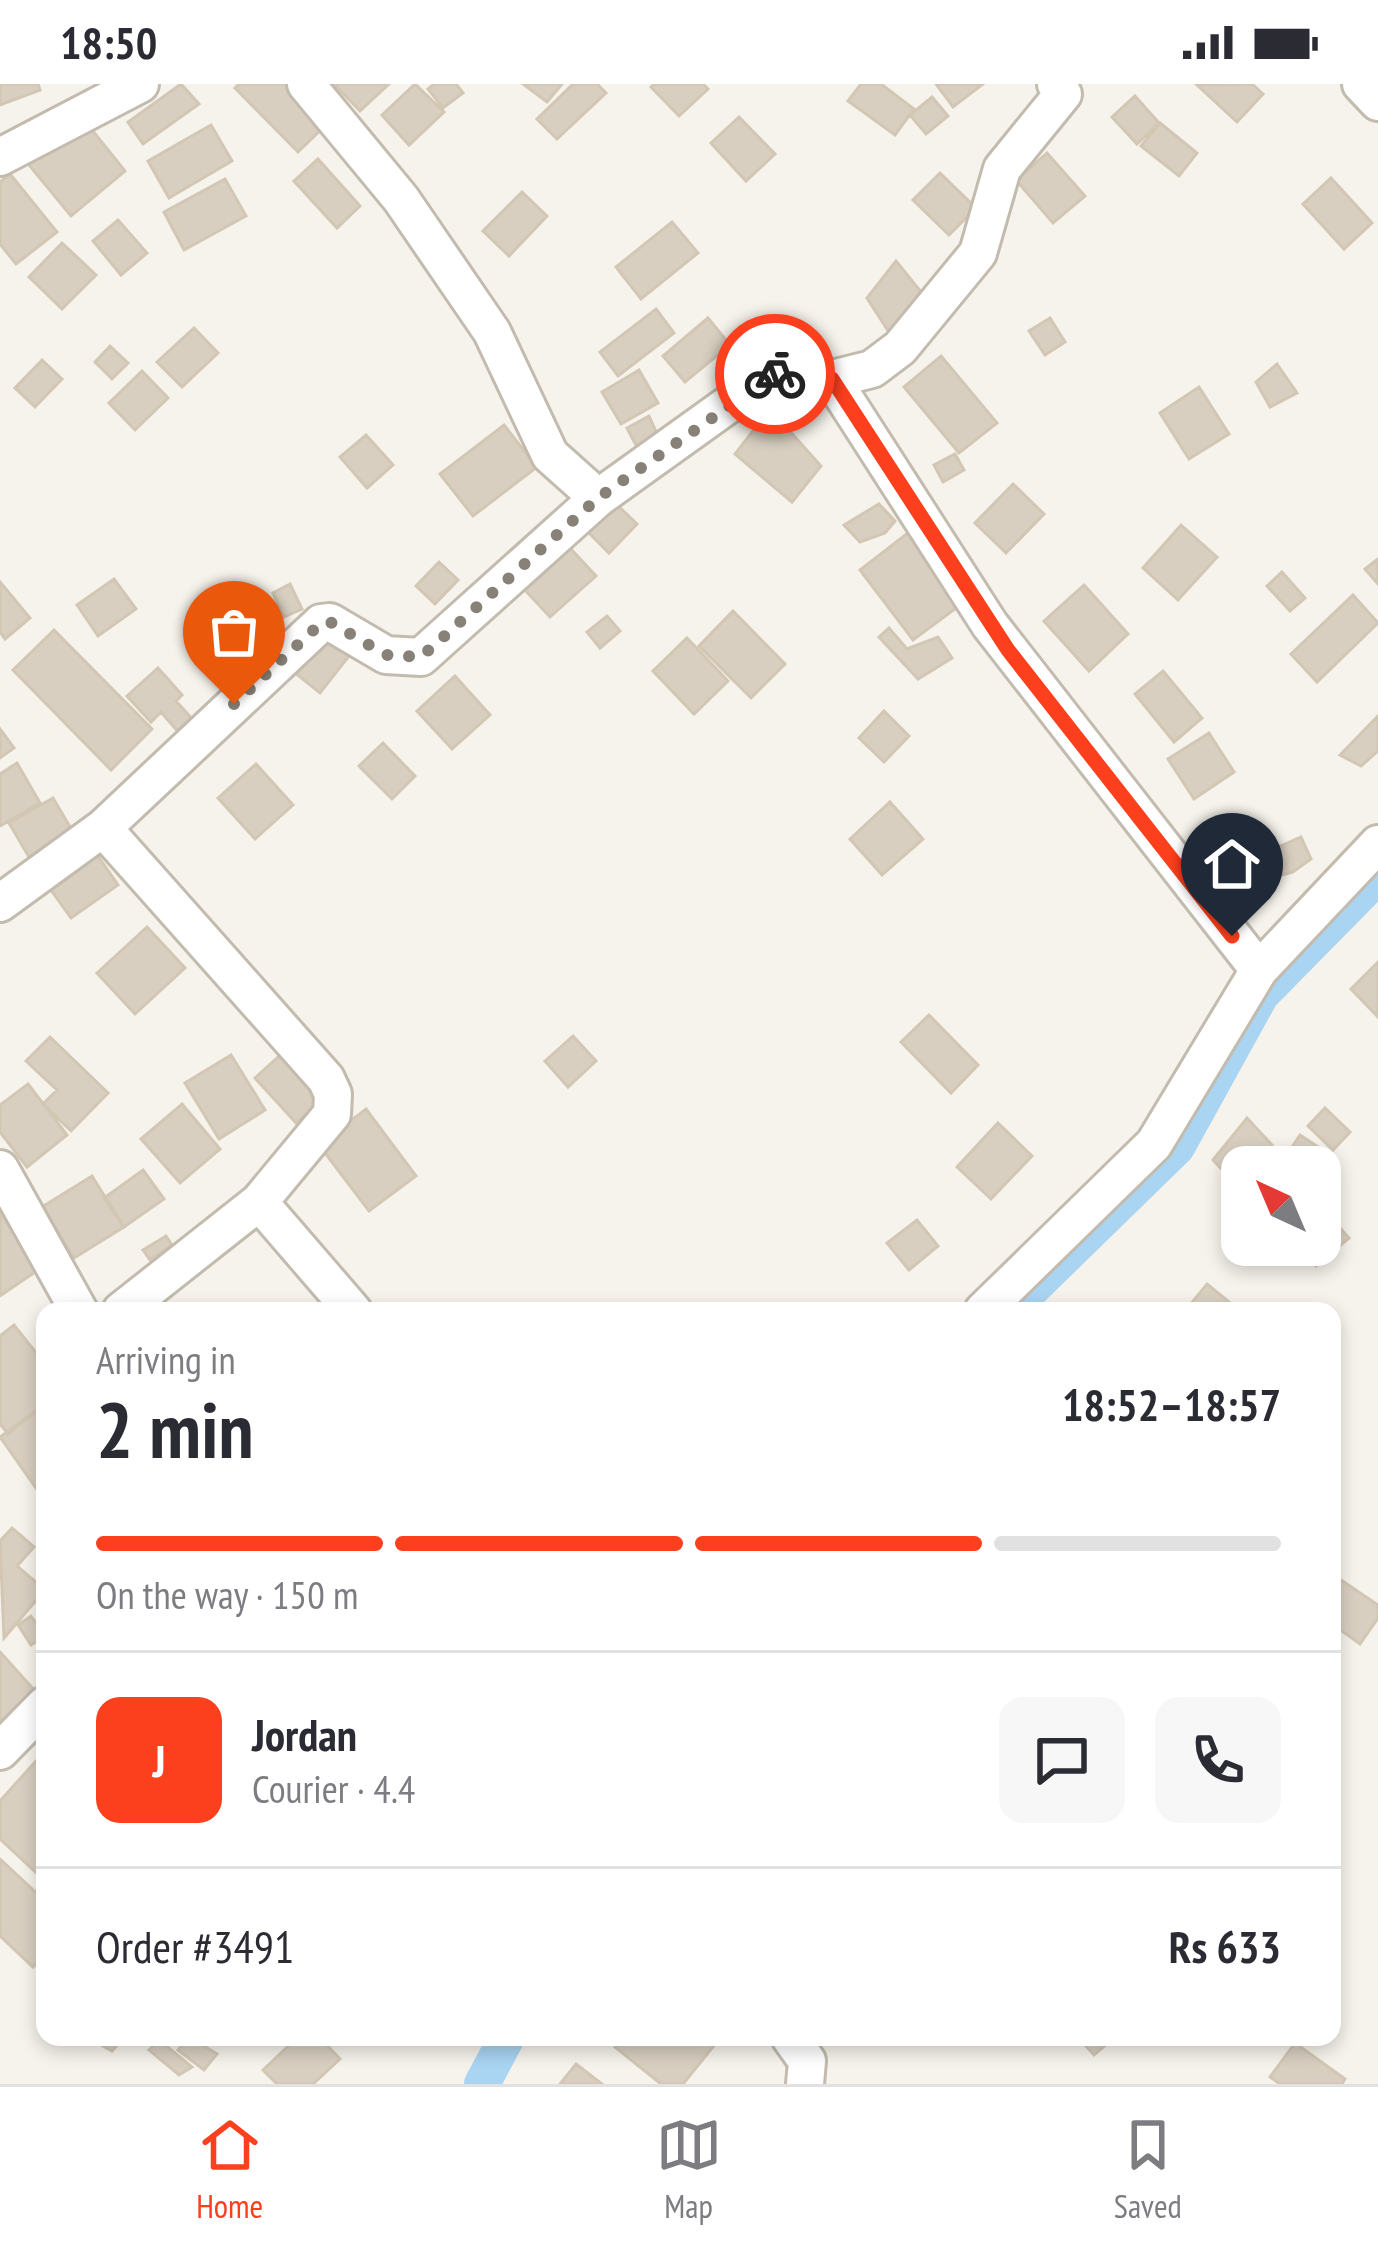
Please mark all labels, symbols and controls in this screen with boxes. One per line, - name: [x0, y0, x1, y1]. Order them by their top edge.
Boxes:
- text: 18:50: [60, 13, 157, 71]
- courier: [715, 314, 835, 434]
- icon: bike: [742, 341, 808, 407]
- pin: [183, 581, 285, 704]
- icon: bag: [201, 599, 267, 665]
- pin: [1181, 813, 1283, 936]
- icon: home: [1199, 831, 1265, 897]
- north arrow: [1221, 1146, 1341, 1266]
- map controls: [1221, 1146, 1341, 1266]
- text: Arriving in: [96, 1334, 236, 1385]
- text: 18:52–18:57: [1062, 1375, 1281, 1433]
- text: 2 min: [96, 1379, 254, 1480]
- text: On the way · 150 m: [96, 1569, 358, 1620]
- button: chat: [999, 1697, 1125, 1823]
- button: phone: [1155, 1697, 1281, 1823]
- text: Jordan: [252, 1705, 357, 1763]
- text: J: [152, 1731, 166, 1789]
- text: Courier · 4.4: [252, 1763, 415, 1814]
- text: Order #3491: [96, 1917, 294, 1975]
- text: Rs 633: [1169, 1917, 1281, 1975]
- tab: Home: [196, 2112, 263, 2227]
- tab: Map: [656, 2112, 722, 2227]
- tab: Saved: [1114, 2112, 1182, 2227]

